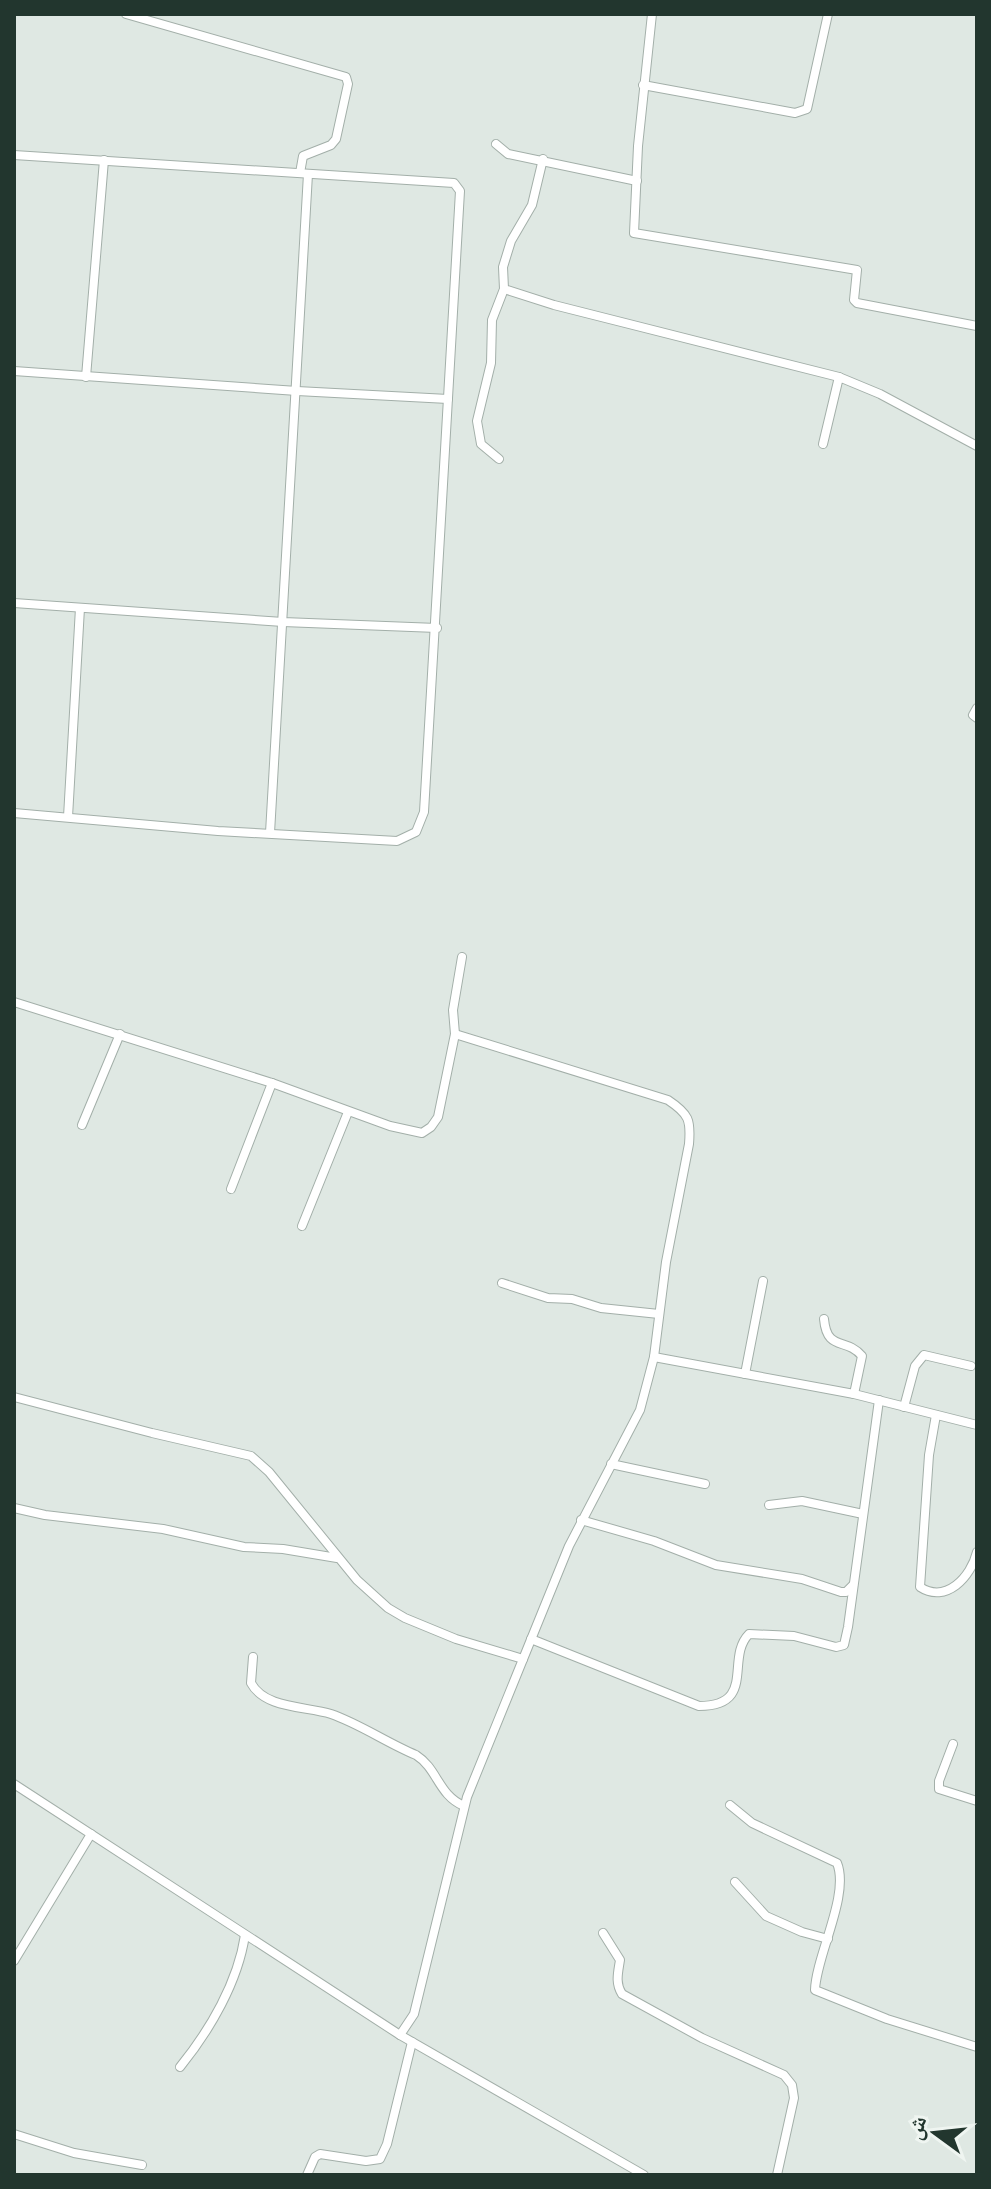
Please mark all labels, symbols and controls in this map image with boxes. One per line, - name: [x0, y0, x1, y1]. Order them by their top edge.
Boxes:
- north arrow: [895, 2093, 975, 2173]
- text: ش: [897, 2112, 934, 2143]

